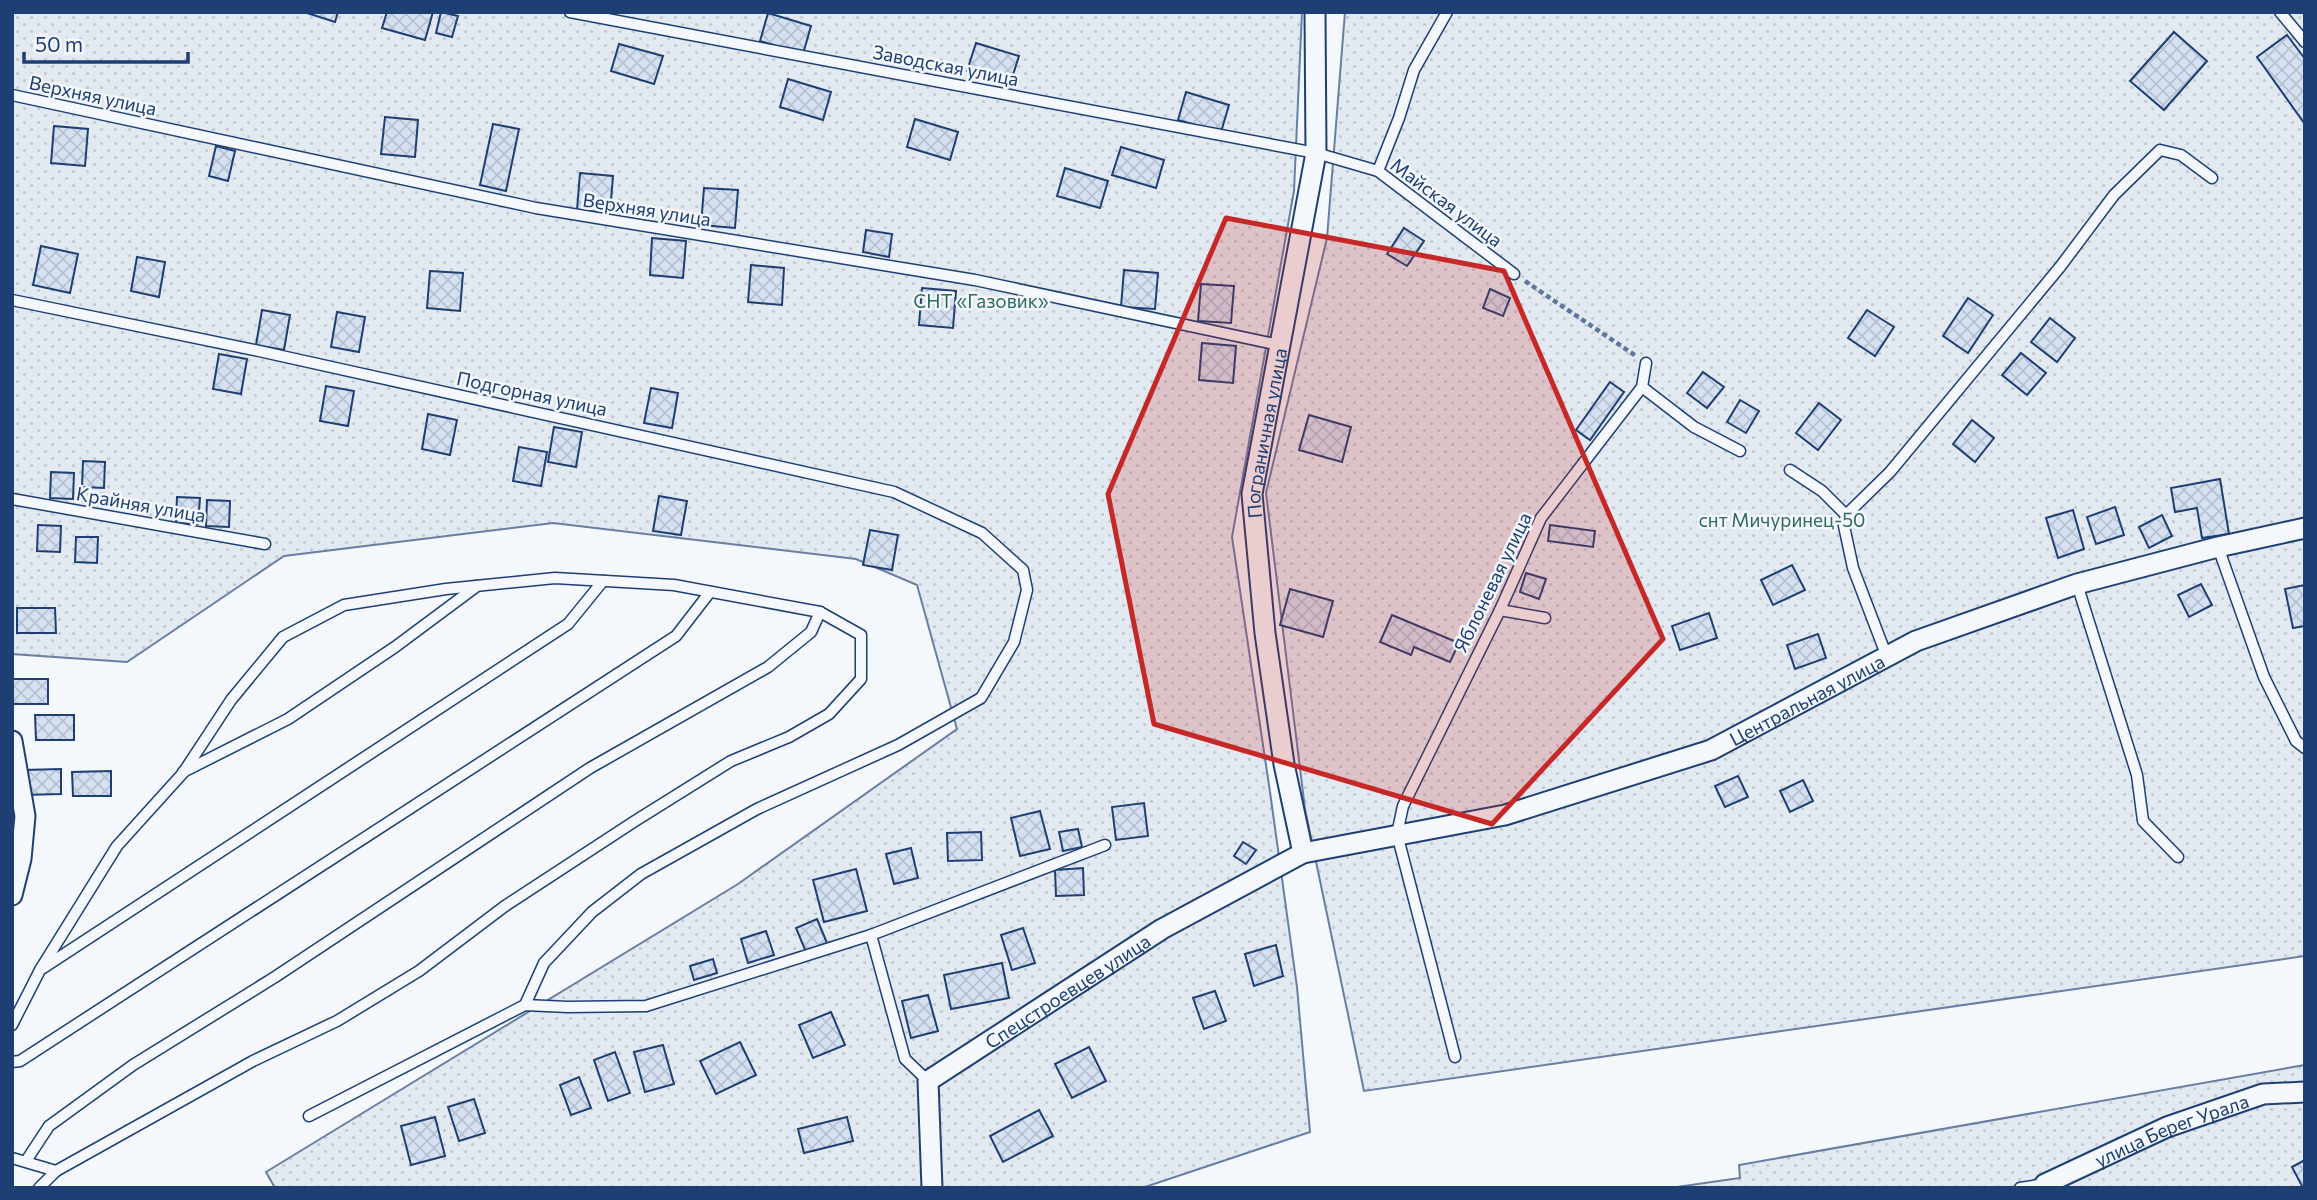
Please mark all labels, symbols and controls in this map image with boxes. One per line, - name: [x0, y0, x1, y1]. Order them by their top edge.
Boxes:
- scale bar: [24, 21, 189, 65]
- text: 50 m: [35, 31, 83, 56]
- street label: Заводская улица: [871, 40, 1021, 90]
- street label: Верхняя улица: [27, 70, 159, 120]
- street label: Майская улица: [1387, 153, 1507, 251]
- street label: Верхняя улица: [581, 188, 713, 230]
- park label: СНТ «Газовик»: [913, 289, 1049, 312]
- street label: Пограничная улица: [1240, 346, 1291, 519]
- street label: Подгорная улица: [455, 366, 609, 420]
- street label: Крайняя улица: [74, 481, 208, 527]
- street label: Яблоневая улица: [1448, 508, 1536, 656]
- park label: снт Мичуринец-50: [1698, 508, 1866, 531]
- street label: Центральная улица: [1725, 649, 1888, 750]
- street label: Спецстроевцев улица: [980, 928, 1154, 1053]
- street label: улица Берег Урала: [2091, 1088, 2251, 1171]

